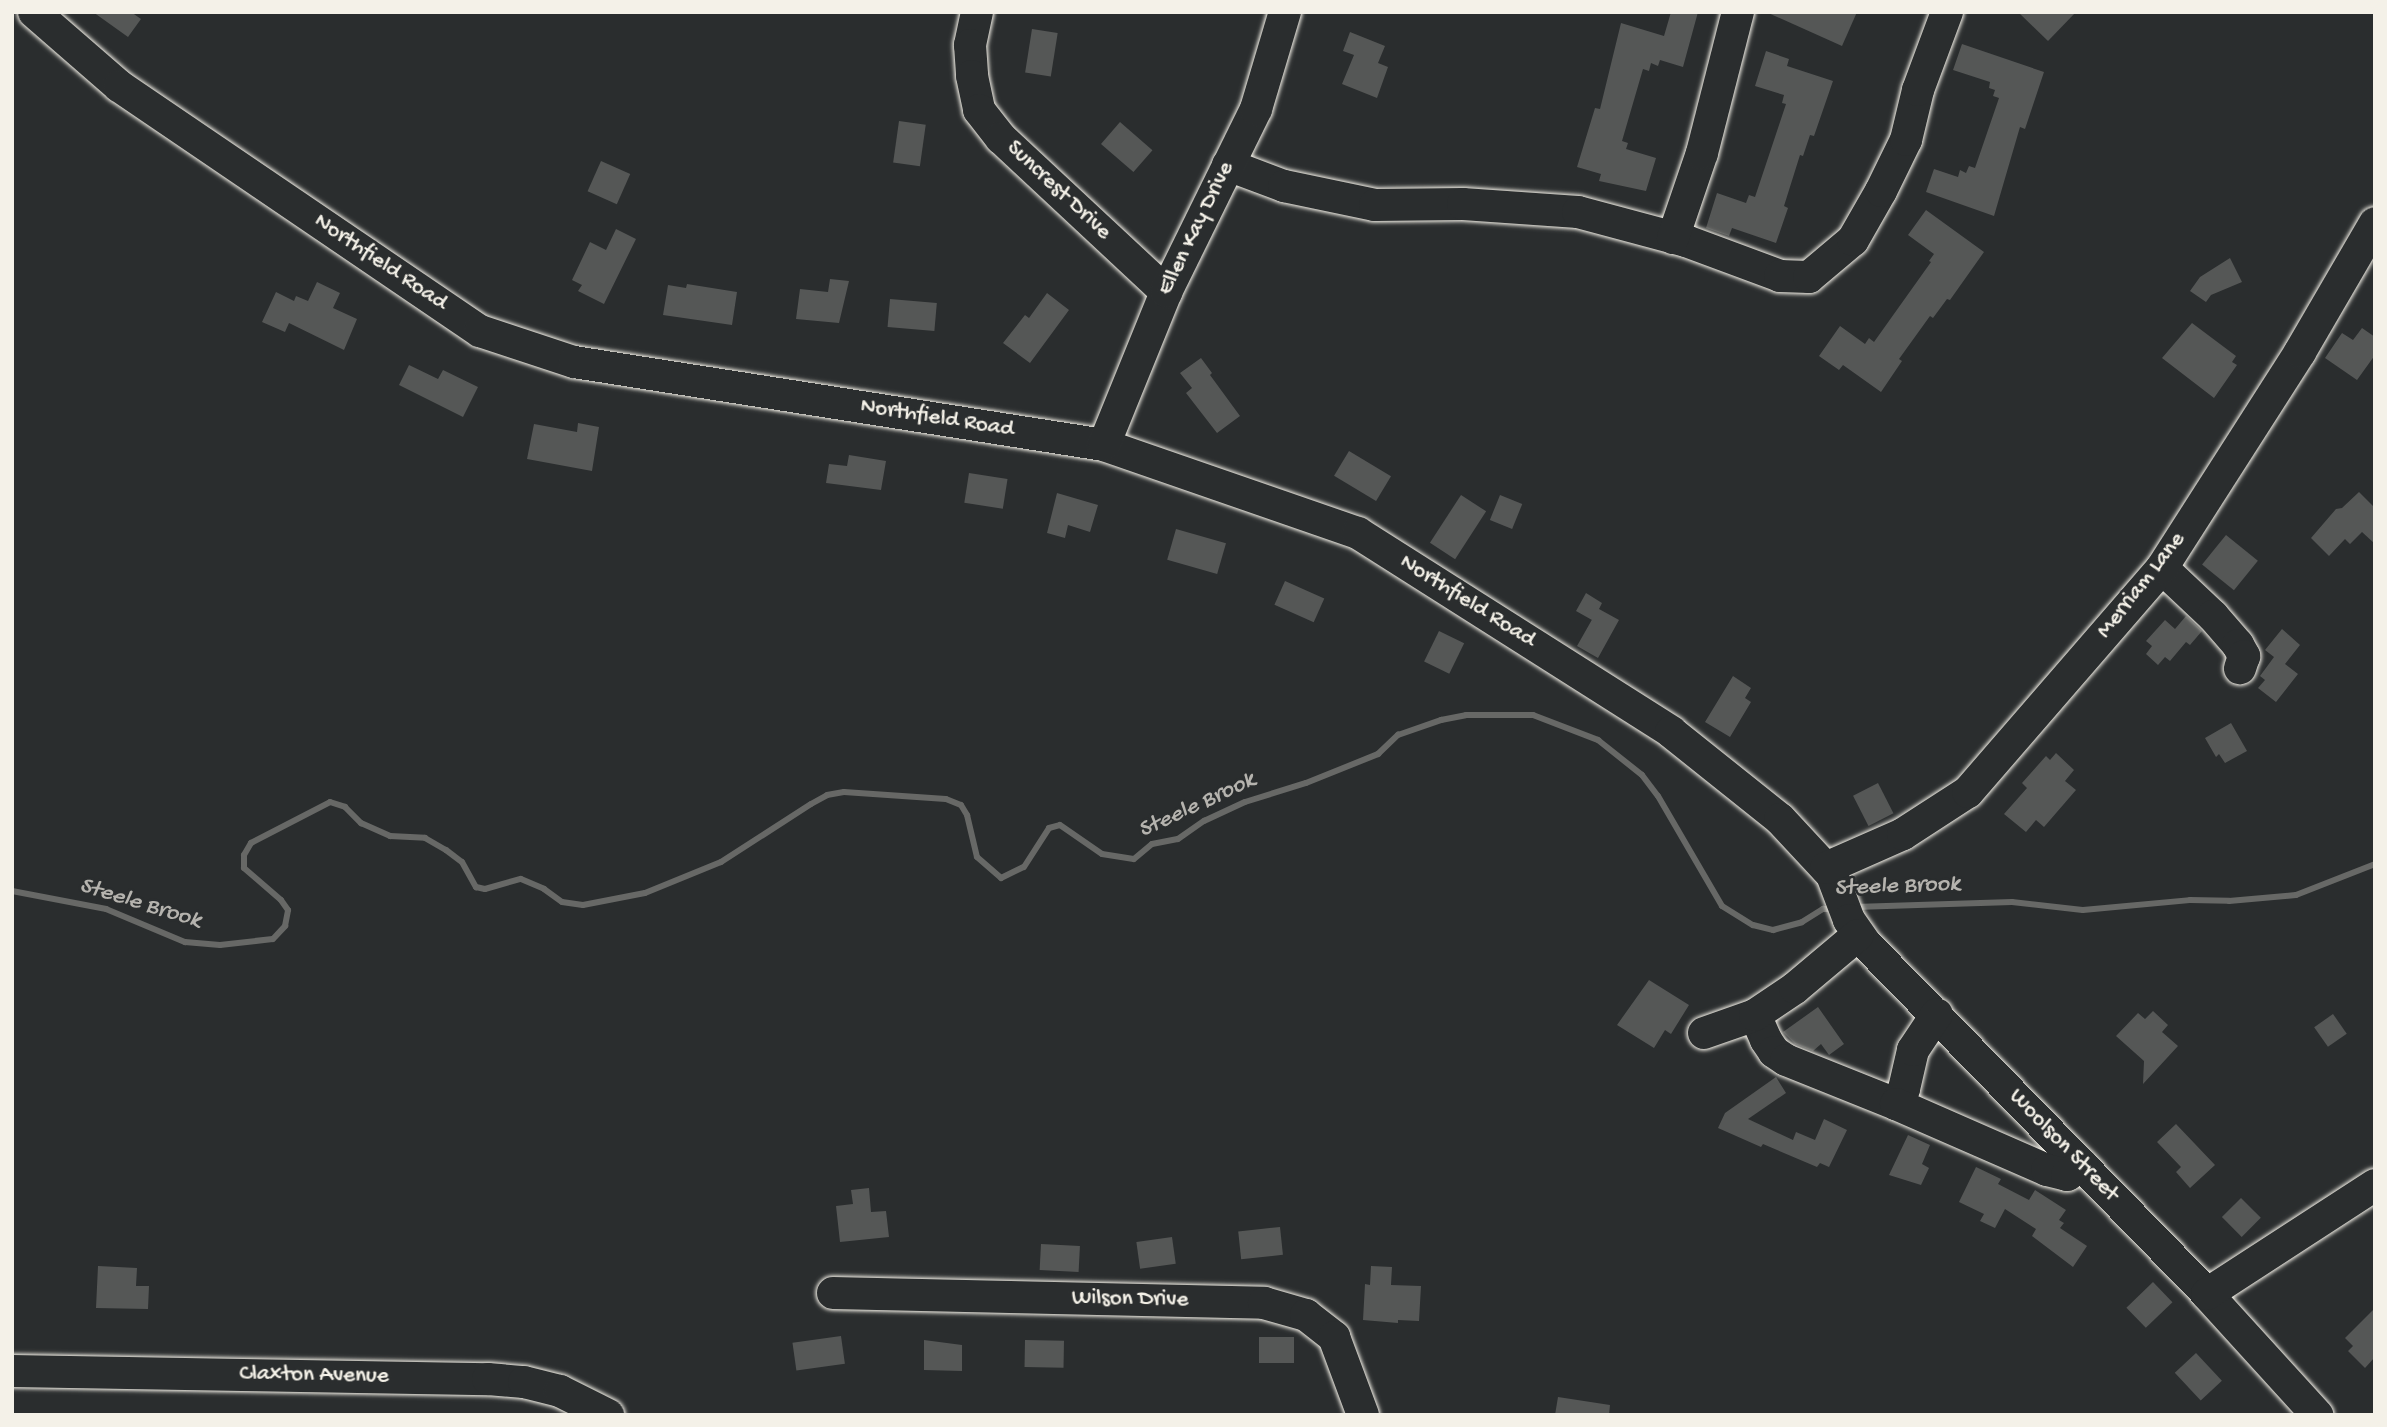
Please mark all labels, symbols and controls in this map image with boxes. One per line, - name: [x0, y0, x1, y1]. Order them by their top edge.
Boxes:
- street label: Suncrest Drive: [1000, 135, 1116, 247]
- street label: Ellen Kay Drive: [1153, 158, 1241, 300]
- street label: Northfield Road: [308, 208, 452, 318]
- street label: Northfield Road: [858, 393, 1016, 445]
- street label: Merriam Lane: [2092, 527, 2192, 645]
- street label: Northfield Road: [1394, 549, 1540, 655]
- water label: Steele Brook: [1134, 766, 1260, 846]
- water label: Steele Brook: [1834, 870, 1960, 904]
- water label: Steele Brook: [76, 872, 204, 936]
- street label: Woolson Street: [2002, 1084, 2124, 1208]
- street label: Wilson Drive: [1072, 1285, 1188, 1315]
- street label: Claxton Avenue: [239, 1361, 389, 1391]

